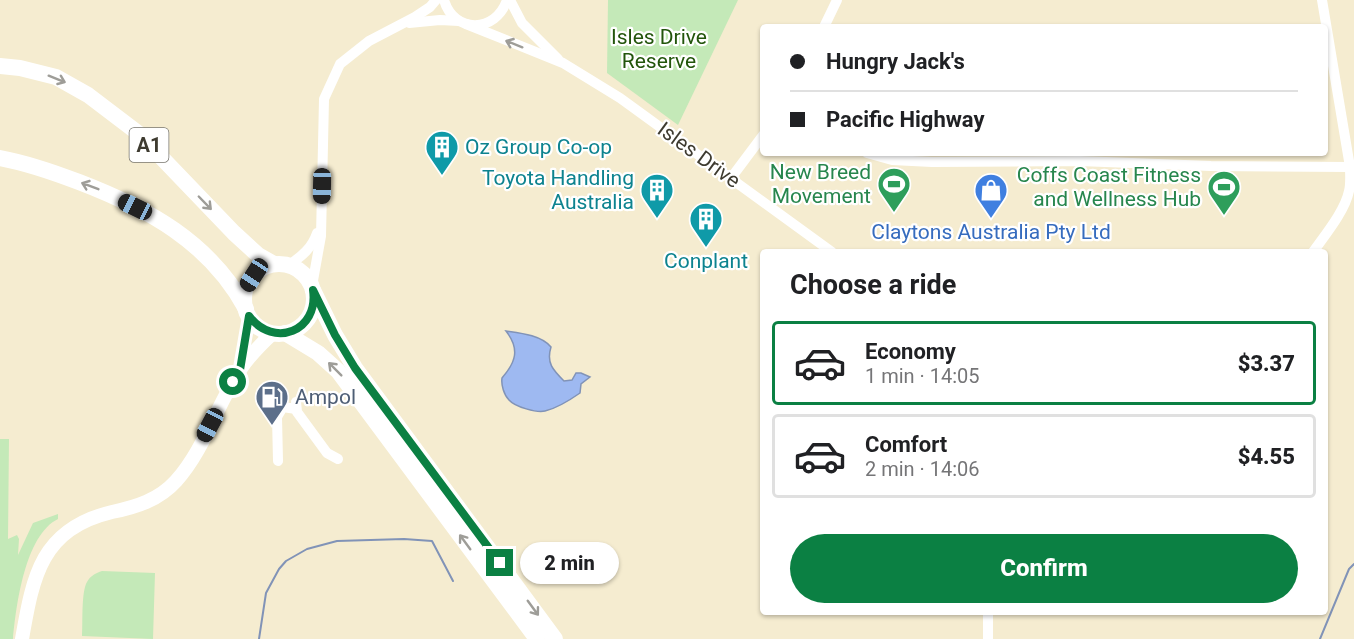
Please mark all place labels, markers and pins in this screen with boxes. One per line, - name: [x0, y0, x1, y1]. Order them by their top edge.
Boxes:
- building icon: Oz Group Co-op: [424, 129, 460, 176]
- place label: Oz Group Co-op: [465, 135, 612, 159]
- place label: New Breed Movement: [770, 160, 871, 208]
- place label: Coffs Coast Fitness and Wellness Hub: [1017, 163, 1201, 211]
- place label: Toyota Handling Australia: [482, 166, 634, 214]
- sports icon: New Breed Movement: [876, 166, 912, 213]
- sports icon: Coffs Coast Fitness and Wellness Hub: [1206, 169, 1242, 216]
- building icon: Toyota Handling Australia: [639, 172, 675, 219]
- shop icon: Claytons Australia Pty Ltd: [973, 172, 1009, 219]
- building icon: Conplant: [688, 201, 724, 248]
- place label: Claytons Australia Pty Ltd: [871, 220, 1111, 244]
- place label: Conplant: [664, 249, 748, 273]
- fuel station icon: Ampol: [254, 379, 290, 426]
- place label: Ampol: [295, 385, 356, 409]

